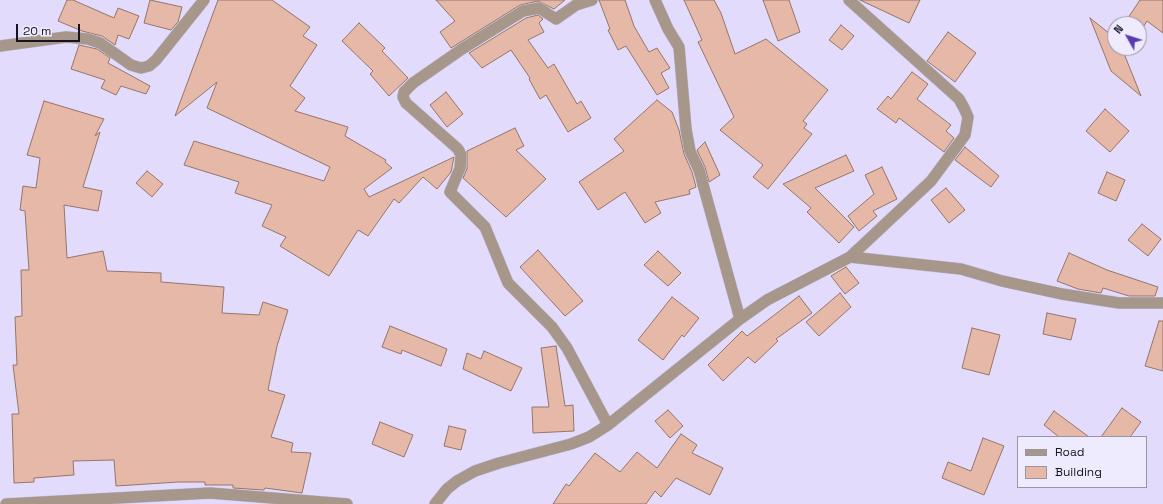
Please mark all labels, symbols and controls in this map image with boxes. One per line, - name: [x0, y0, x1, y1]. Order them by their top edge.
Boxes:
- scale bar: [18, 16, 82, 42]
- north arrow: [1107, 16, 1147, 56]
- text: N: [1111, 22, 1126, 36]
- text: 20 m: [23, 23, 51, 39]
- legend: [1017, 436, 1147, 488]
- text: Road: [1055, 444, 1084, 460]
- text: Building: [1055, 464, 1102, 480]

